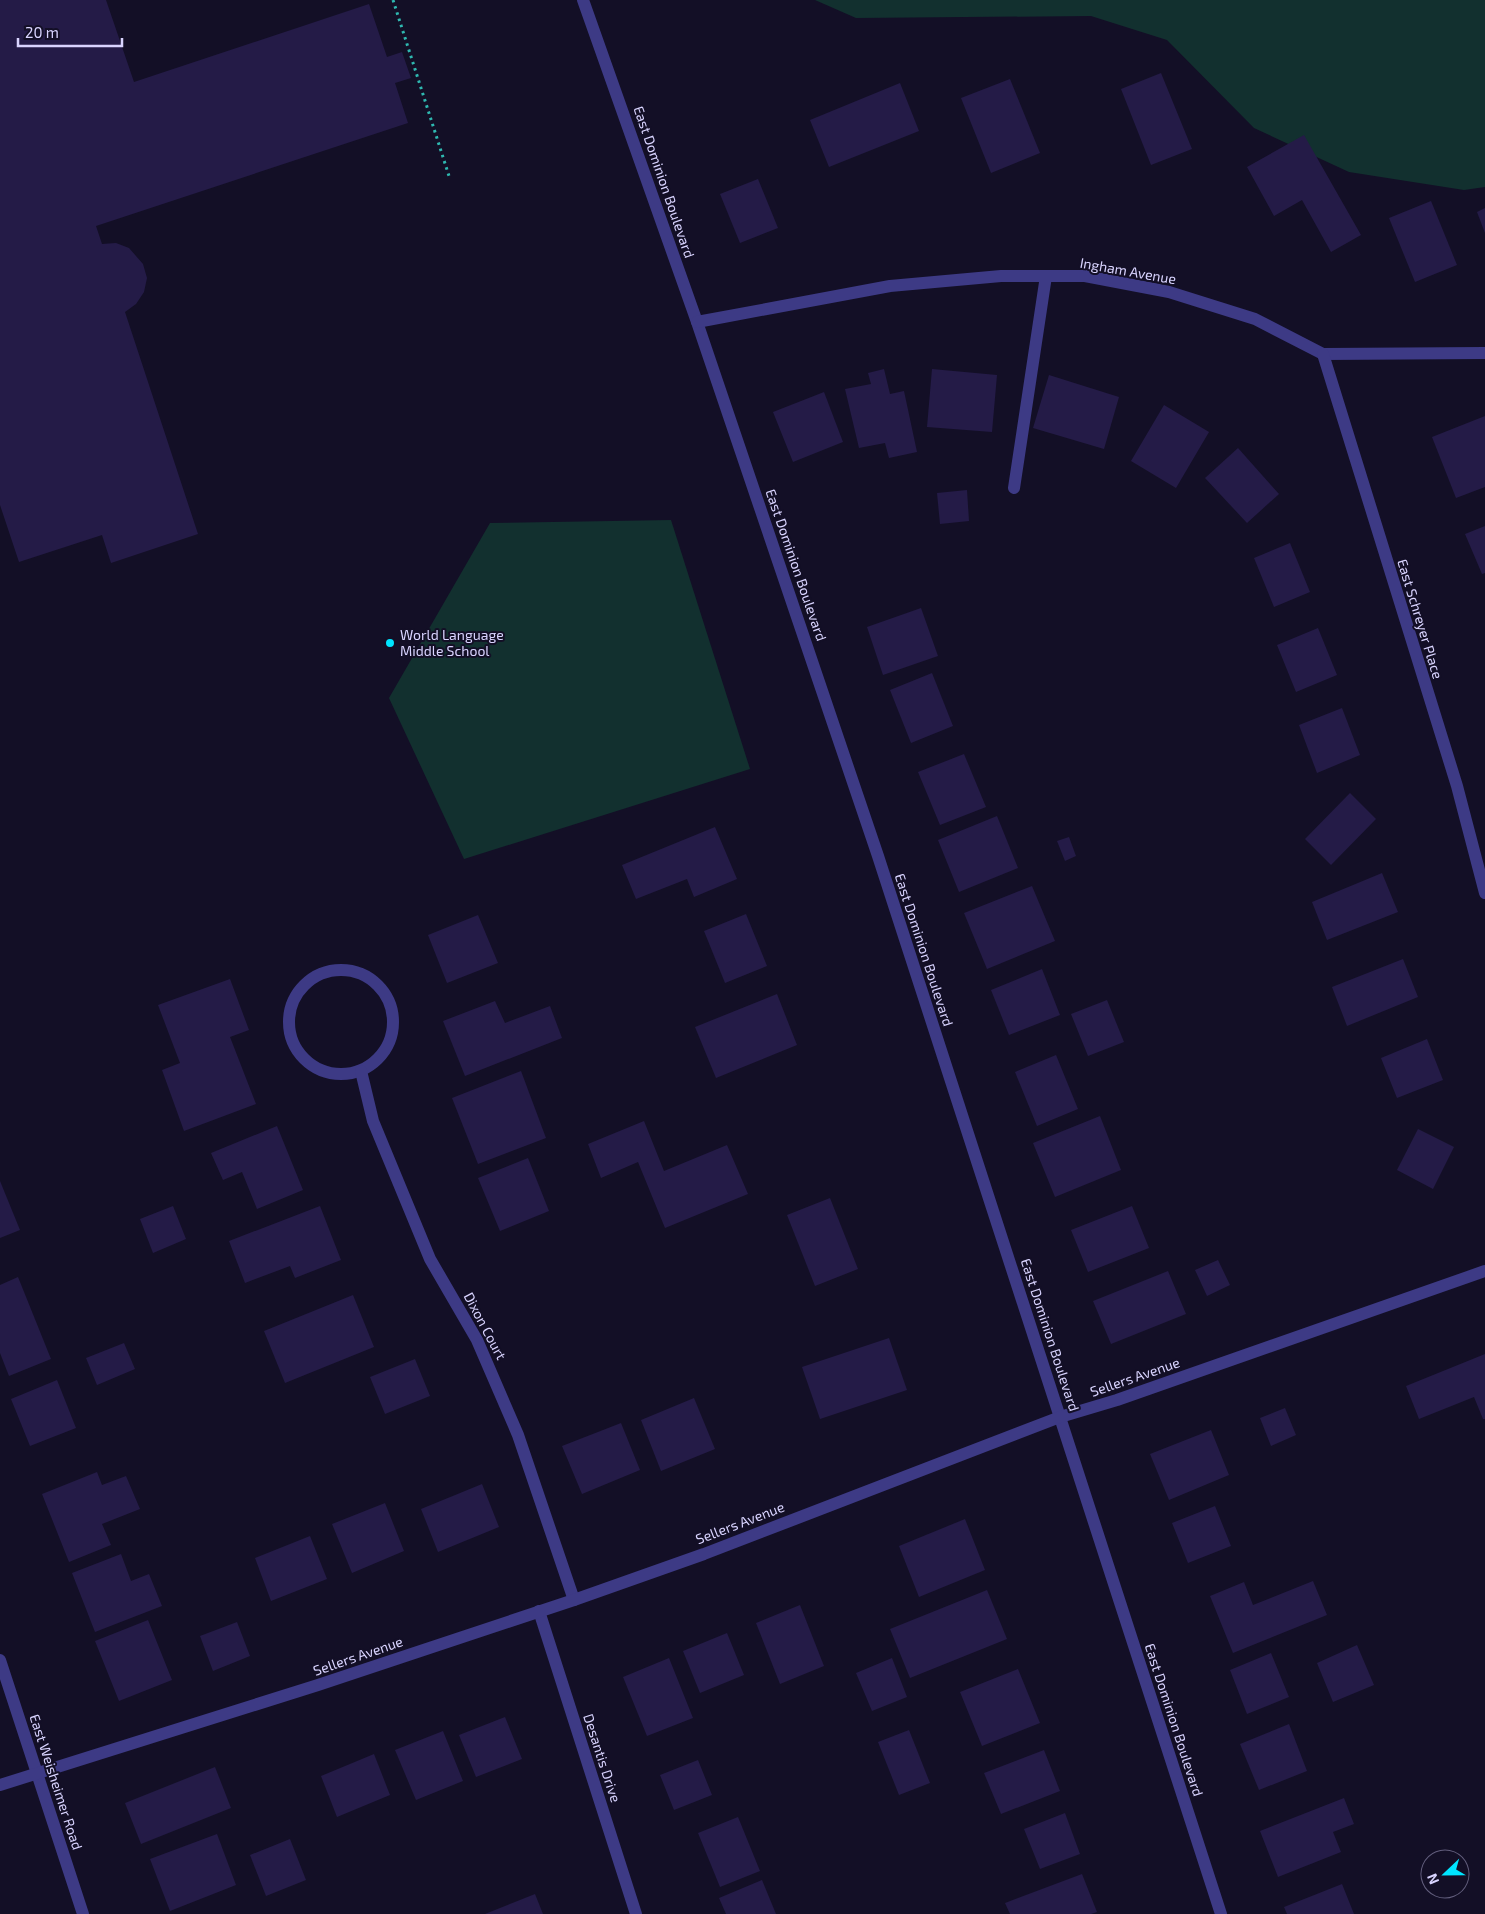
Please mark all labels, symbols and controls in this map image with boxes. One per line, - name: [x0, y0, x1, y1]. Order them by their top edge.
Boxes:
- scale bar: [18, 15, 121, 47]
- text: 20 m: [25, 23, 59, 41]
- street label: East Dominion Boulevard: [630, 104, 699, 260]
- street label: Ingham Avenue: [1079, 254, 1178, 287]
- street label: East Dominion Boulevard: [762, 487, 831, 643]
- street label: East Schreyer Place: [1394, 557, 1447, 681]
- place label: World Language Middle School: [400, 626, 504, 659]
- marker: World Language Middle School: [384, 637, 396, 649]
- street label: East Dominion Boulevard: [892, 871, 957, 1028]
- street label: East Dominion Boulevard: [1018, 1256, 1083, 1413]
- street label: Dixon Court: [461, 1289, 510, 1362]
- street label: Sellers Avenue: [1088, 1353, 1182, 1400]
- street label: Sellers Avenue: [693, 1498, 787, 1547]
- street label: Sellers Avenue: [311, 1632, 405, 1679]
- street label: East Dominion Boulevard: [1142, 1641, 1207, 1798]
- street label: Desantis Drive: [580, 1711, 625, 1804]
- street label: East Weisheimer Road: [27, 1712, 86, 1852]
- north arrow: [1420, 1849, 1470, 1899]
- text: N: [1423, 1871, 1442, 1887]

